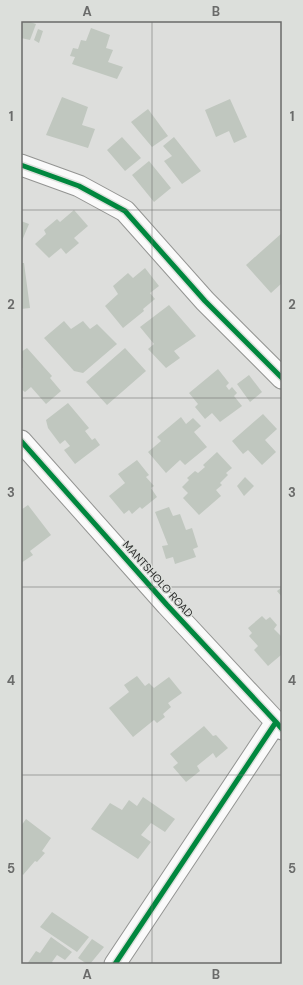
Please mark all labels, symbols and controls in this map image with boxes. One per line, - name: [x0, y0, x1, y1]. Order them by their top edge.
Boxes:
- text: A: [82, 3, 92, 20]
- text: B: [212, 3, 220, 20]
- text: 1: [9, 108, 13, 125]
- text: 1: [290, 108, 294, 125]
- text: 2: [7, 296, 15, 313]
- text: 2: [288, 296, 296, 313]
- text: 3: [7, 484, 15, 501]
- text: 3: [288, 484, 296, 501]
- street label: MANTSHOLO ROAD: [120, 538, 196, 621]
- text: 4: [7, 672, 15, 689]
- text: 4: [288, 672, 296, 689]
- text: 5: [7, 860, 15, 877]
- text: 5: [288, 860, 296, 877]
- text: A: [82, 966, 92, 983]
- text: B: [212, 966, 220, 983]

